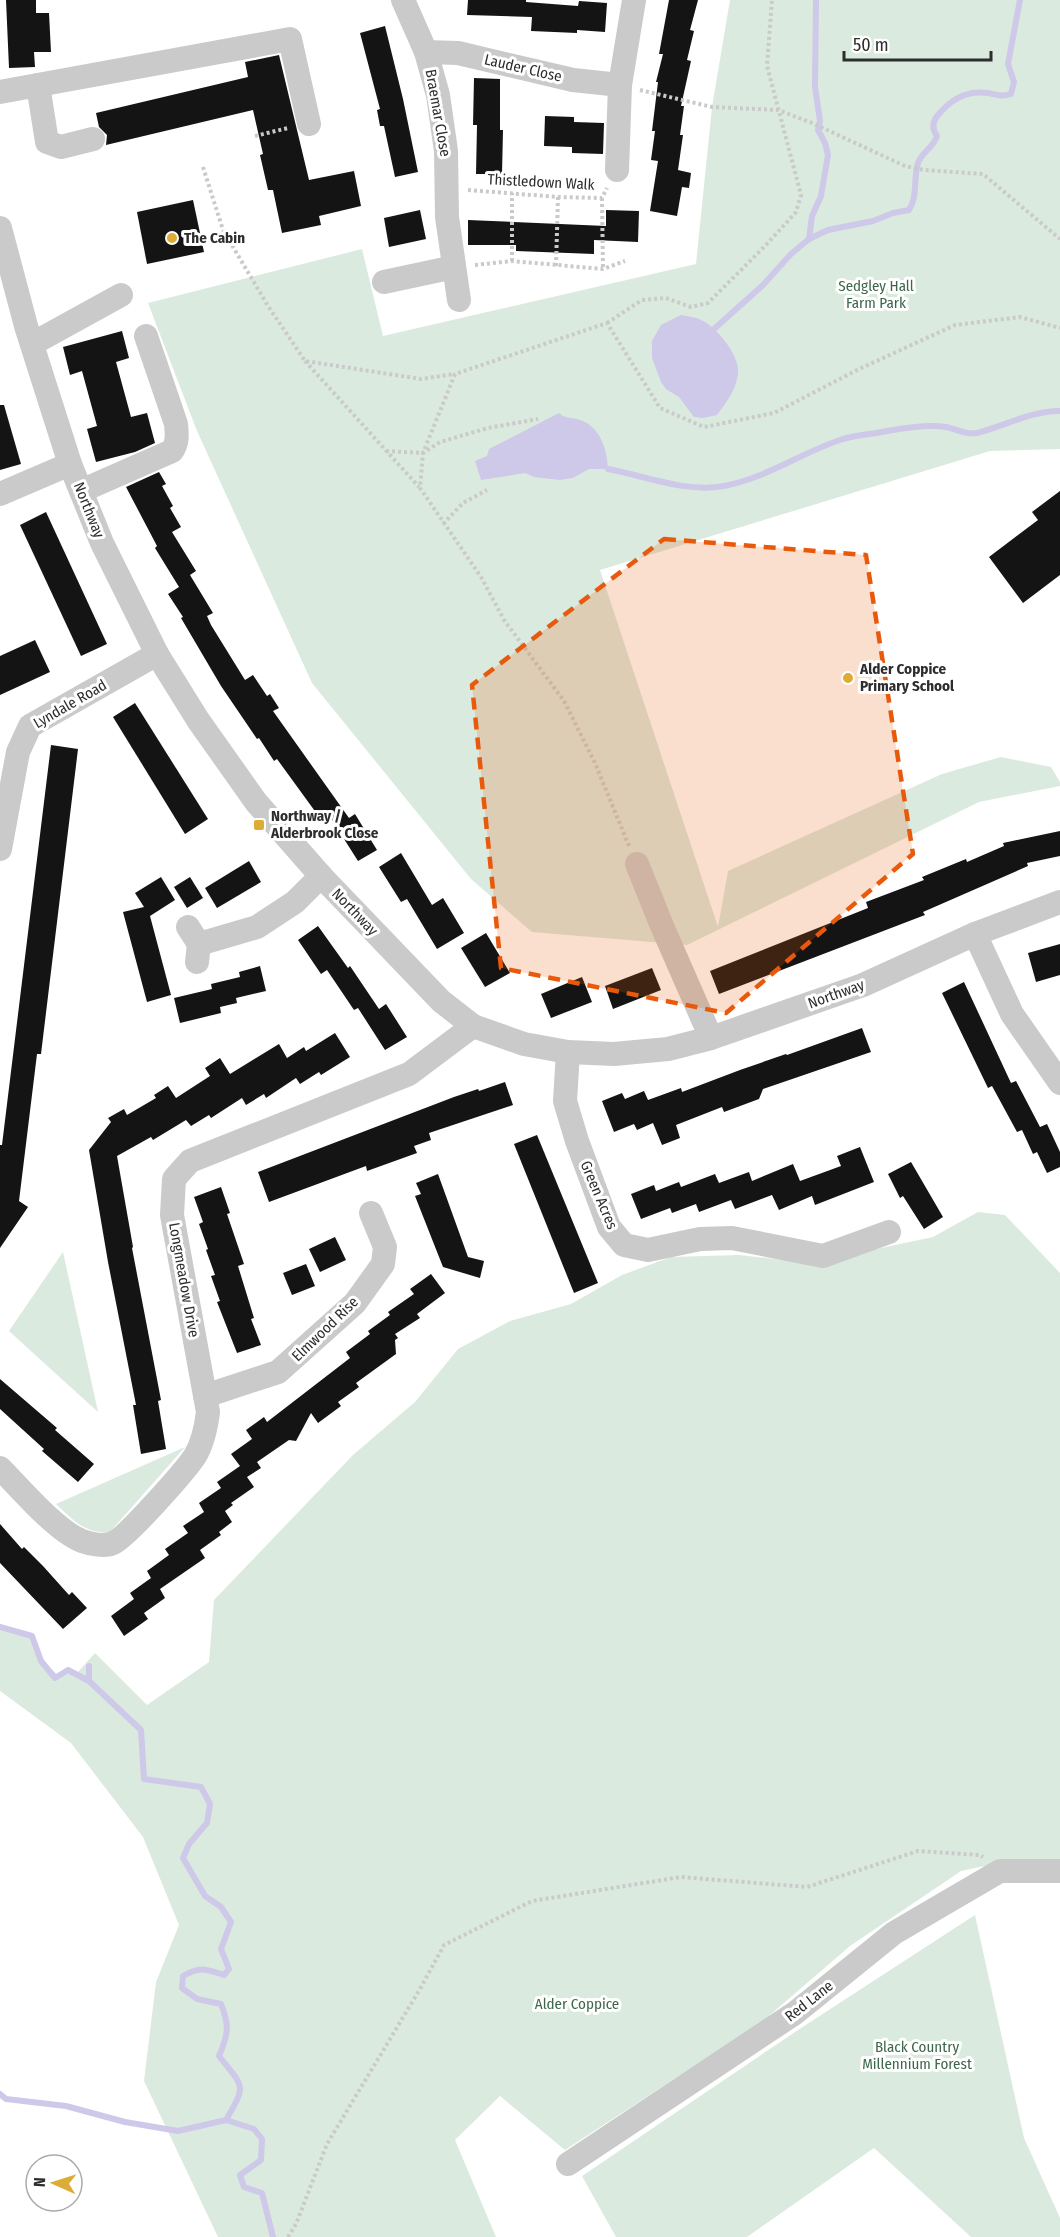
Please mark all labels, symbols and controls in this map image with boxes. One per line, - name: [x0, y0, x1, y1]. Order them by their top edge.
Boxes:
- scale bar: [844, 24, 991, 62]
- text: 50 m: [853, 34, 889, 56]
- street label: Lauder Close: [482, 50, 564, 86]
- street label: Braemar Close: [421, 68, 455, 158]
- street label: Thistledown Walk: [487, 170, 595, 194]
- place label: The Cabin: [184, 229, 245, 247]
- marker: The Cabin: [165, 231, 179, 245]
- park label: Sedgley Hall Farm Park: [838, 277, 914, 312]
- street label: Northway: [70, 480, 108, 541]
- place label: Alder Coppice Primary School: [859, 660, 955, 695]
- marker: Alder Coppice Primary School: [841, 671, 855, 685]
- street label: Lyndale Road: [30, 676, 110, 732]
- place label: Northway / Alderbrook Close: [270, 807, 379, 842]
- marker: Northway / Alderbrook Close: [252, 818, 266, 832]
- street label: Northway: [328, 885, 382, 940]
- street label: Northway: [805, 975, 867, 1012]
- street label: Green Acres: [577, 1158, 621, 1232]
- street label: Longmeadow Drive: [165, 1221, 203, 1339]
- street label: Elmwood Rise: [288, 1293, 362, 1365]
- street label: Red Lane: [781, 1977, 837, 2025]
- park label: Alder Coppice: [535, 1995, 619, 2013]
- park label: Black Country Millennium Forest: [862, 2038, 972, 2073]
- north arrow: [24, 2153, 84, 2213]
- text: N: [30, 2177, 49, 2188]

